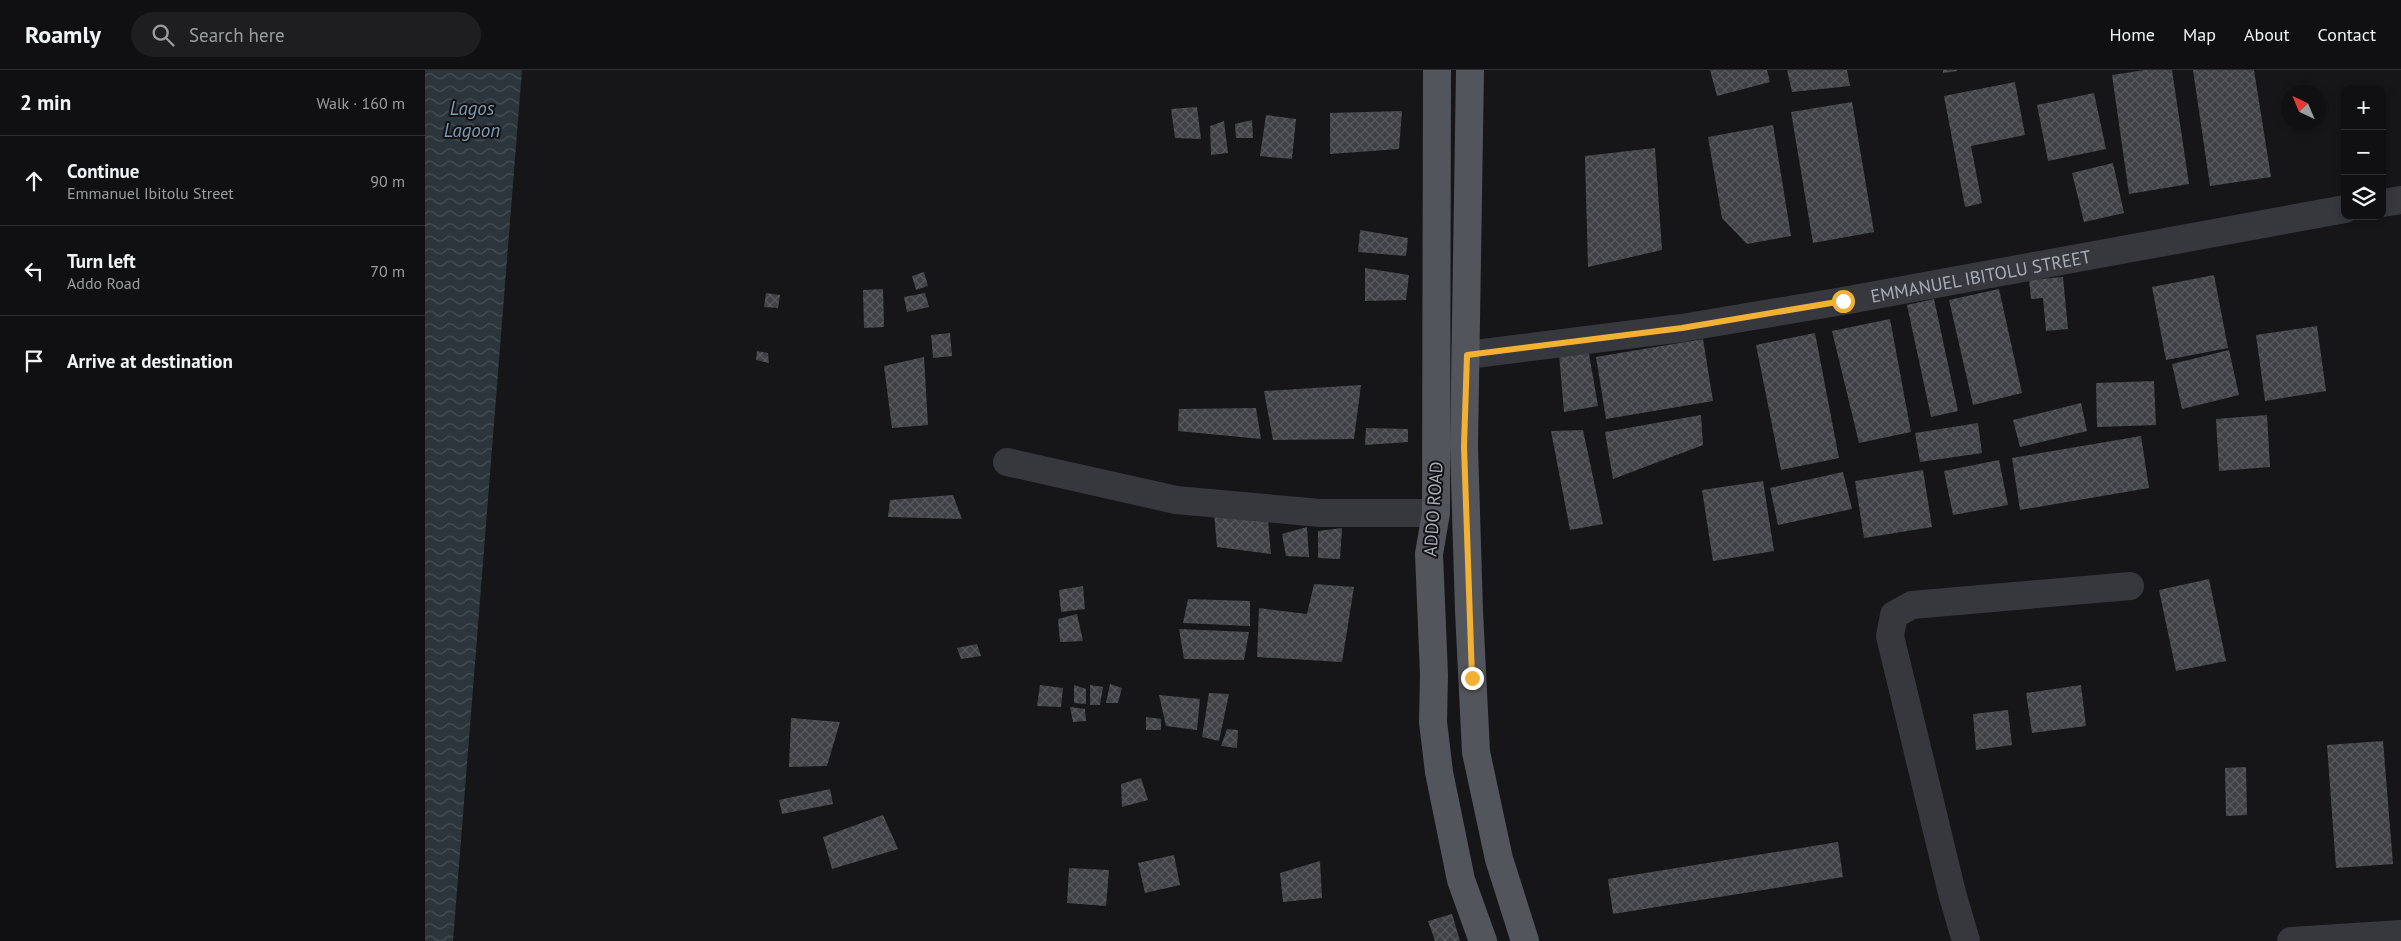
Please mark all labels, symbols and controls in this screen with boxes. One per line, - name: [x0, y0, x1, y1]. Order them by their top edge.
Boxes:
- search box: [131, 12, 481, 57]
- text: Roamly: [25, 19, 101, 50]
- icon: search: [149, 21, 177, 49]
- text: Search here: [189, 23, 285, 47]
- text: Home: [2109, 23, 2155, 46]
- text: Map: [2183, 23, 2216, 46]
- text: About: [2244, 23, 2290, 46]
- text: Contact: [2318, 23, 2376, 46]
- north arrow: [2281, 85, 2326, 130]
- map controls: [2341, 85, 2386, 220]
- button: +: [2341, 85, 2386, 130]
- text: 2 min: [20, 89, 71, 116]
- text: Walk · 160 m: [316, 93, 405, 113]
- water label: Lagos Lagoon: [444, 96, 500, 142]
- button: −: [2341, 130, 2386, 175]
- text: Continue: [67, 159, 139, 183]
- icon: ahead: [20, 167, 48, 195]
- text: 90 m: [370, 171, 405, 191]
- button: layers: [2341, 175, 2386, 220]
- text: Emmanuel Ibitolu Street: [67, 183, 234, 203]
- street label: EMMANUEL IBITOLU STREET: [1869, 244, 2093, 307]
- text: Turn left: [67, 249, 136, 273]
- icon: left: [20, 257, 48, 285]
- text: 70 m: [370, 261, 405, 281]
- text: Addo Road: [67, 273, 140, 293]
- route start: [1832, 290, 1855, 313]
- icon: arrive: [20, 347, 48, 375]
- text: Arrive at destination: [67, 349, 233, 373]
- street label: ADDO ROAD: [1418, 461, 1448, 557]
- route end: [1461, 667, 1484, 690]

